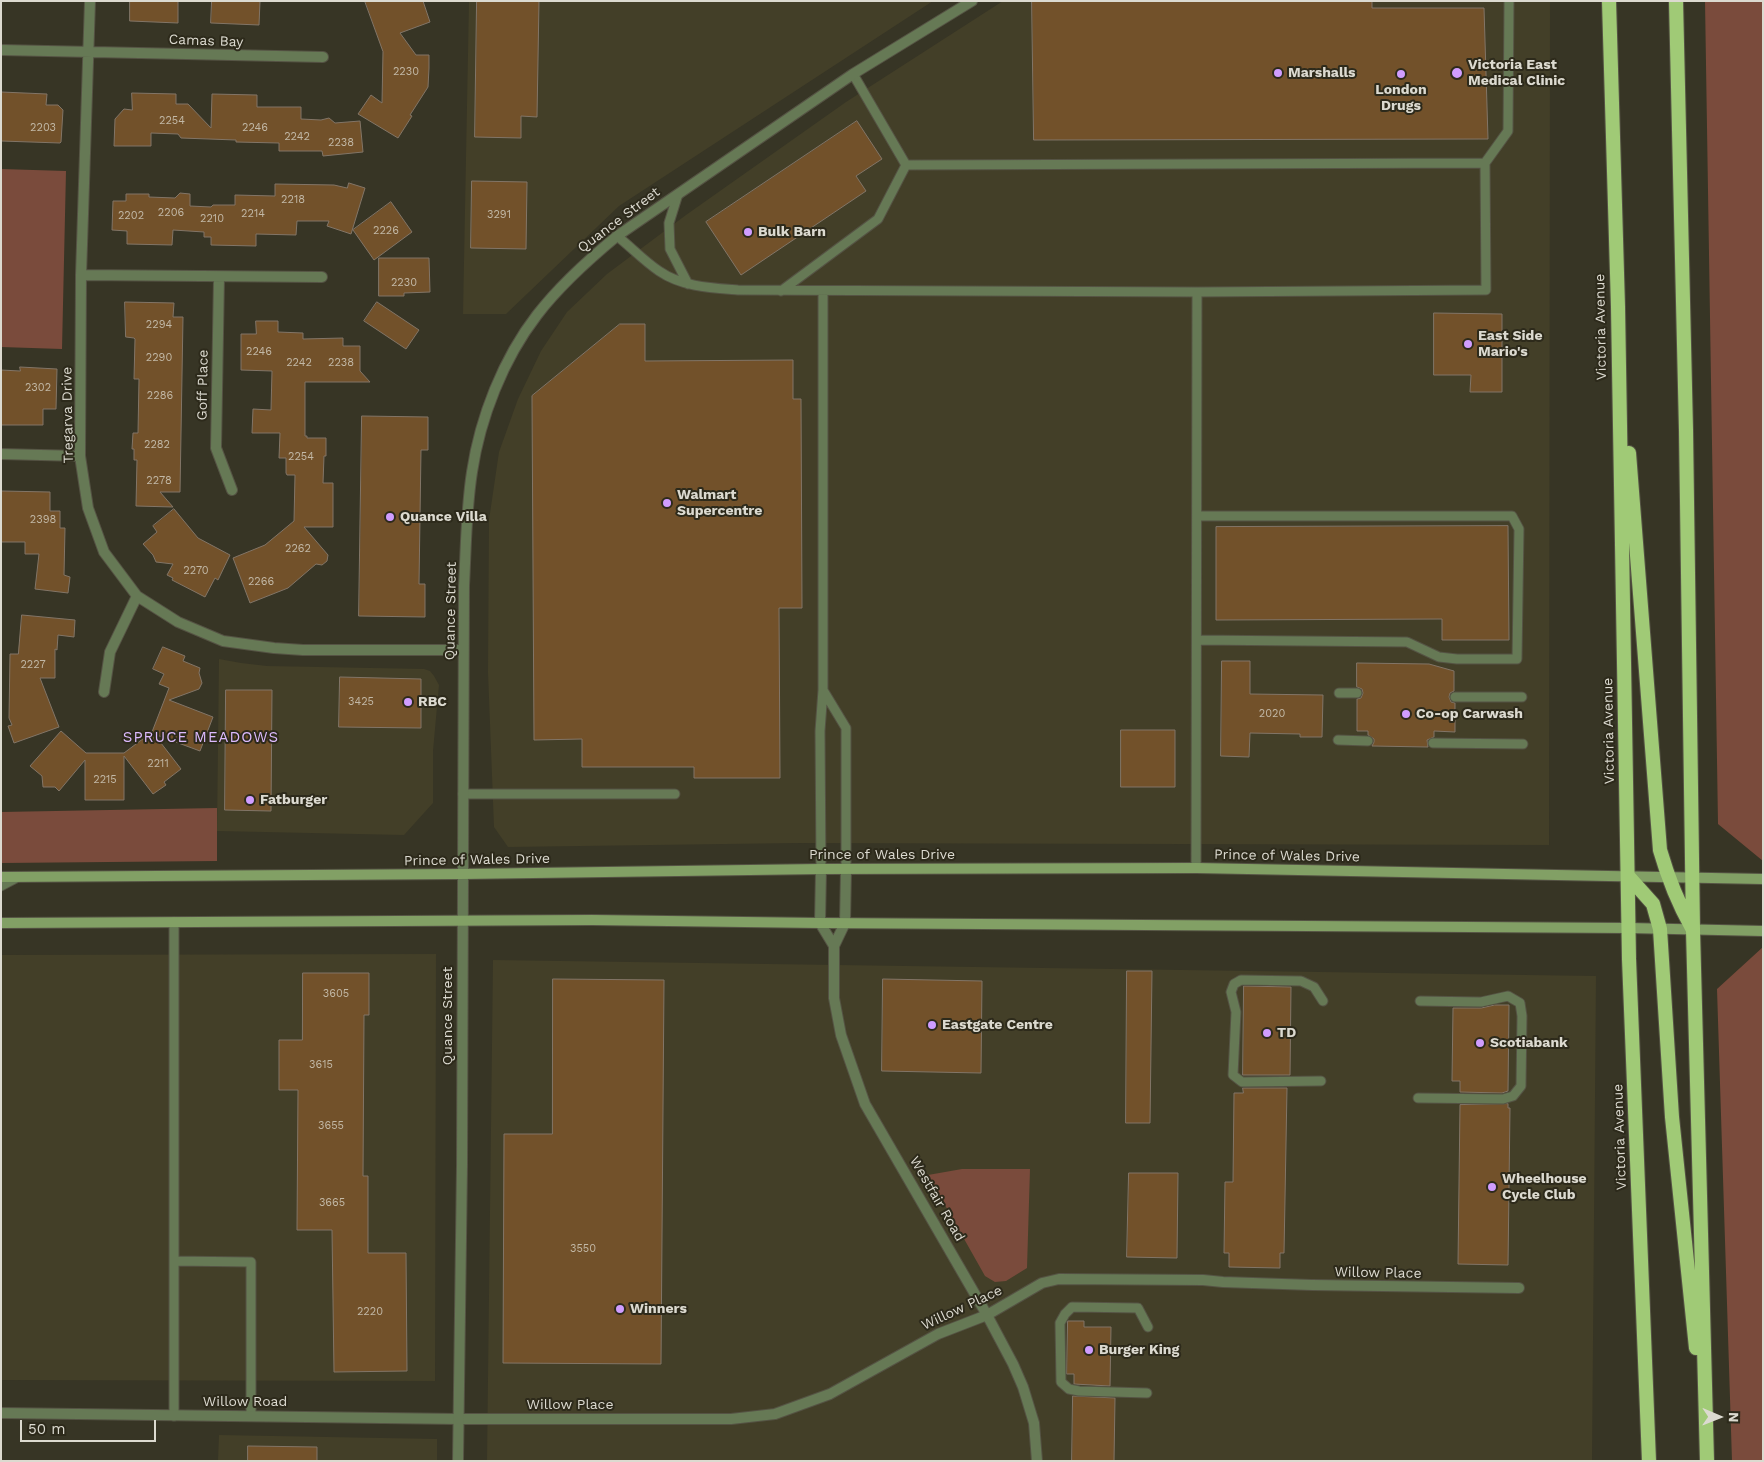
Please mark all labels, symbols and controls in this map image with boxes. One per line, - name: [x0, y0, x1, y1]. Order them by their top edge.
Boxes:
- street label: Camas Bay: [168, 31, 244, 51]
- place label: Victoria East Medical Clinic: [1468, 57, 1565, 90]
- house number: 2230: [393, 65, 419, 79]
- place label: Marshalls: [1288, 65, 1356, 81]
- marker: Victoria East Medical Clinic: [1450, 66, 1464, 80]
- marker: Marshalls: [1272, 67, 1284, 79]
- marker: London Drugs: [1395, 68, 1407, 80]
- place label: London Drugs: [1375, 82, 1427, 114]
- house number: 2254: [159, 114, 185, 128]
- house number: 2203: [30, 121, 56, 135]
- house number: 2246: [242, 121, 268, 135]
- house number: 2242: [284, 130, 310, 144]
- house number: 2238: [328, 136, 354, 150]
- street label: Quance Street: [575, 184, 663, 256]
- house number: 2218: [281, 193, 305, 207]
- house number: 2206: [158, 206, 184, 220]
- house number: 2214: [241, 207, 265, 221]
- house number: 3291: [487, 208, 511, 222]
- house number: 2202: [118, 209, 144, 223]
- house number: 2210: [200, 212, 224, 226]
- house number: 2226: [373, 224, 399, 238]
- place label: Bulk Barn: [758, 224, 826, 240]
- marker: Bulk Barn: [742, 226, 754, 238]
- street label: Victoria Avenue: [1592, 274, 1610, 380]
- house number: 2230: [391, 276, 417, 290]
- house number: 2294: [146, 318, 172, 332]
- place label: East Side Mario's: [1478, 328, 1542, 361]
- marker: East Side Mario's: [1462, 338, 1474, 350]
- house number: 2246: [246, 345, 272, 359]
- street label: Goff Place: [194, 349, 212, 421]
- house number: 2290: [146, 351, 172, 365]
- house number: 2242: [286, 356, 312, 370]
- house number: 2238: [328, 356, 354, 370]
- street label: Tregarva Drive: [59, 366, 77, 464]
- house number: 2302: [25, 381, 51, 395]
- house number: 2286: [147, 389, 173, 403]
- house number: 2282: [144, 438, 170, 452]
- house number: 2254: [288, 450, 314, 464]
- house number: 2278: [146, 474, 172, 488]
- place label: Walmart Supercentre: [677, 487, 762, 520]
- marker: Walmart Supercentre: [661, 497, 673, 509]
- place label: Quance Villa: [400, 509, 487, 525]
- marker: Quance Villa: [384, 511, 396, 523]
- house number: 2398: [30, 513, 56, 527]
- house number: 2262: [285, 542, 311, 556]
- street label: Quance Street: [442, 562, 460, 660]
- house number: 2270: [183, 564, 209, 578]
- house number: 2266: [248, 575, 274, 589]
- house number: 2227: [20, 658, 46, 672]
- street label: Victoria Avenue: [1600, 678, 1618, 784]
- place label: RBC: [418, 694, 447, 710]
- house number: 3425: [348, 695, 374, 709]
- marker: RBC: [402, 696, 414, 708]
- place label: Co-op Carwash: [1416, 706, 1523, 722]
- house number: 2020: [1259, 707, 1285, 721]
- marker: Co-op Carwash: [1400, 708, 1412, 720]
- district label: SPRUCE MEADOWS: [121, 729, 281, 747]
- house number: 2211: [147, 757, 169, 771]
- house number: 2215: [93, 773, 117, 787]
- place label: Fatburger: [260, 792, 327, 808]
- marker: Fatburger: [244, 794, 256, 806]
- street label: Prince of Wales Drive: [1214, 846, 1360, 866]
- street label: Prince of Wales Drive: [809, 847, 955, 863]
- street label: Prince of Wales Drive: [404, 850, 550, 870]
- street label: Quance Street: [440, 967, 456, 1065]
- house number: 3605: [323, 987, 349, 1001]
- place label: Eastgate Centre: [942, 1017, 1053, 1033]
- marker: Eastgate Centre: [926, 1019, 938, 1031]
- place label: TD: [1277, 1025, 1296, 1041]
- marker: TD: [1261, 1027, 1273, 1039]
- place label: Scotiabank: [1490, 1035, 1568, 1051]
- marker: Scotiabank: [1474, 1037, 1486, 1049]
- house number: 3615: [309, 1058, 333, 1072]
- street label: Victoria Avenue: [1610, 1083, 1630, 1191]
- house number: 3655: [318, 1119, 344, 1133]
- street label: Westfair Road: [906, 1153, 968, 1245]
- place label: Wheelhouse Cycle Club: [1502, 1171, 1587, 1204]
- marker: Wheelhouse Cycle Club: [1486, 1181, 1498, 1193]
- house number: 3665: [319, 1196, 345, 1210]
- house number: 3550: [570, 1242, 596, 1256]
- street label: Willow Place: [1334, 1264, 1422, 1282]
- street label: Willow Place: [919, 1282, 1005, 1334]
- place label: Winners: [630, 1301, 687, 1317]
- marker: Winners: [614, 1303, 626, 1315]
- house number: 2220: [357, 1305, 383, 1319]
- place label: Burger King: [1099, 1342, 1179, 1358]
- marker: Burger King: [1083, 1344, 1095, 1356]
- north arrow: [1694, 1392, 1744, 1442]
- street label: Willow Road: [203, 1394, 287, 1410]
- street label: Willow Place: [526, 1397, 614, 1413]
- scale bar: [22, 1410, 159, 1442]
- text: N: [1726, 1412, 1742, 1423]
- text: 50 m: [28, 1420, 65, 1438]

